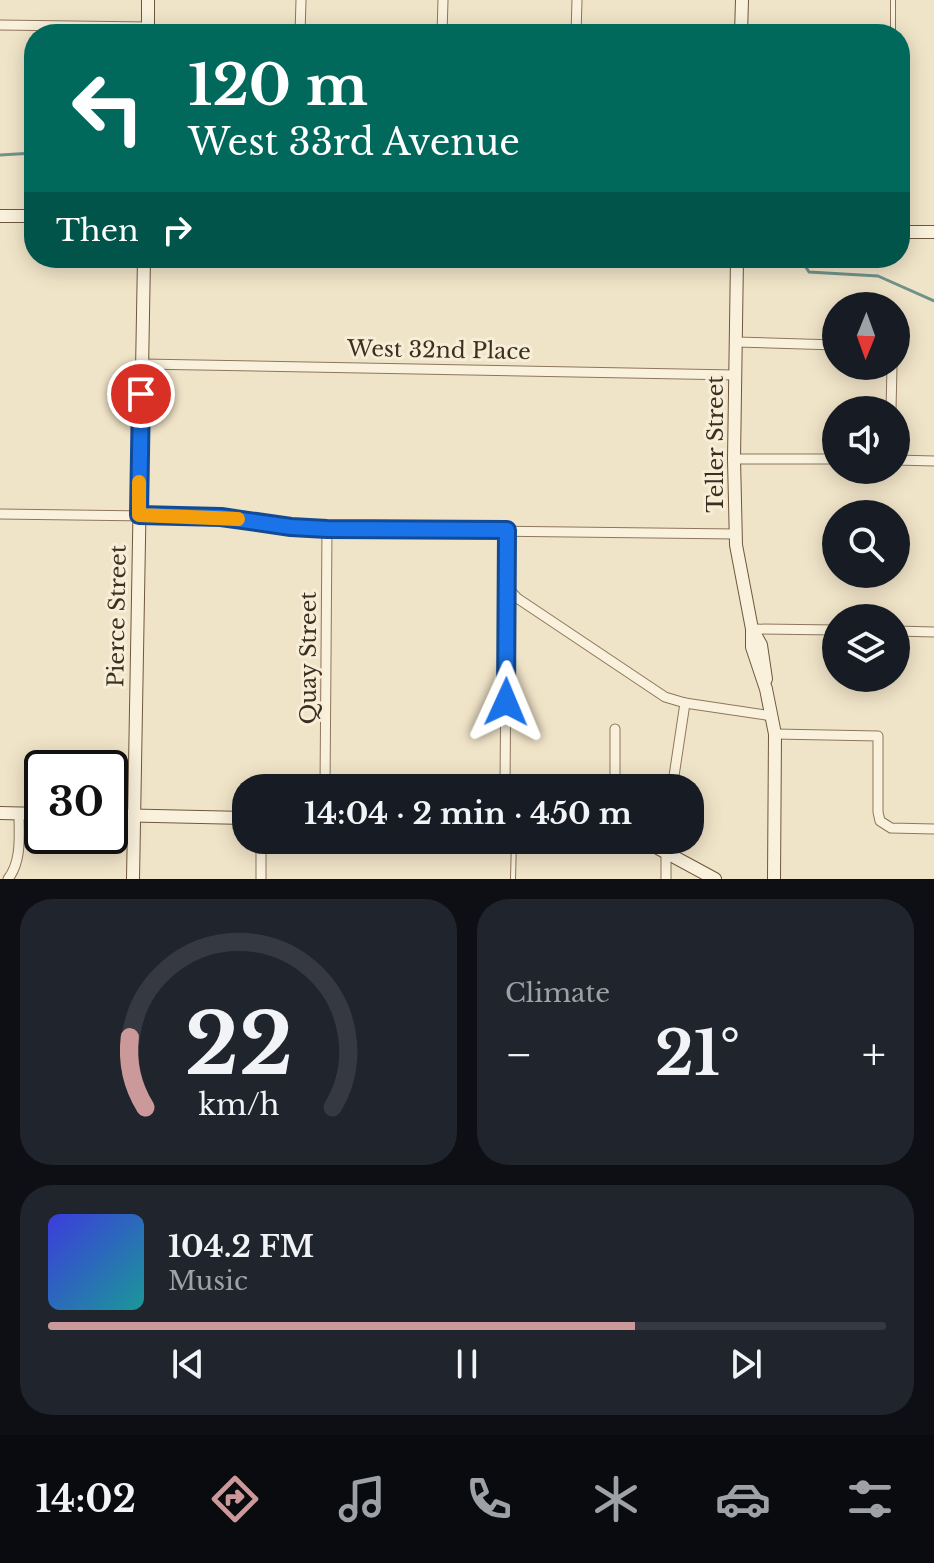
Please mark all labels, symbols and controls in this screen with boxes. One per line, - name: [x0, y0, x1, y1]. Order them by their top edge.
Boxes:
- text: 120 m: [188, 51, 368, 120]
- icon: left: [56, 56, 160, 160]
- text: West 33rd Avenue: [188, 120, 520, 165]
- icon: right: [155, 208, 199, 252]
- text: Then: [56, 212, 139, 249]
- north arrow: [822, 292, 910, 380]
- map controls: [822, 292, 910, 692]
- street label: West 32nd Place: [346, 335, 531, 365]
- pin: [107, 360, 175, 428]
- icon: arrive: [119, 372, 163, 416]
- street label: Teller Street: [702, 375, 729, 513]
- button: sound: [822, 396, 910, 484]
- button: search: [822, 500, 910, 588]
- street label: Pierce Street: [102, 544, 132, 687]
- street label: Quay Street: [295, 591, 322, 725]
- button: layers: [822, 604, 910, 692]
- position arrow: [464, 660, 548, 744]
- speed limit sign: 30: [24, 750, 128, 854]
- text: 14:04 · 2 min · 450 m: [304, 795, 632, 832]
- text: Climate: [505, 977, 610, 1009]
- text: 22: [184, 993, 293, 1096]
- text: 21°: [655, 1017, 740, 1091]
- text: −: [505, 1027, 533, 1082]
- text: +: [862, 1027, 886, 1082]
- text: km/h: [198, 1087, 279, 1123]
- text: 104.2 FM: [168, 1228, 314, 1265]
- text: Music: [168, 1265, 248, 1297]
- icon: previous: [166, 1342, 210, 1386]
- icon: pause: [445, 1342, 489, 1386]
- icon: next: [724, 1342, 768, 1386]
- icon: directions: [207, 1471, 263, 1527]
- icon: music: [334, 1471, 390, 1527]
- icon: phone: [461, 1471, 517, 1527]
- icon: climate: [588, 1471, 644, 1527]
- icon: car: [715, 1471, 771, 1527]
- icon: filters: [842, 1471, 898, 1527]
- text: 14:02: [36, 1477, 136, 1522]

